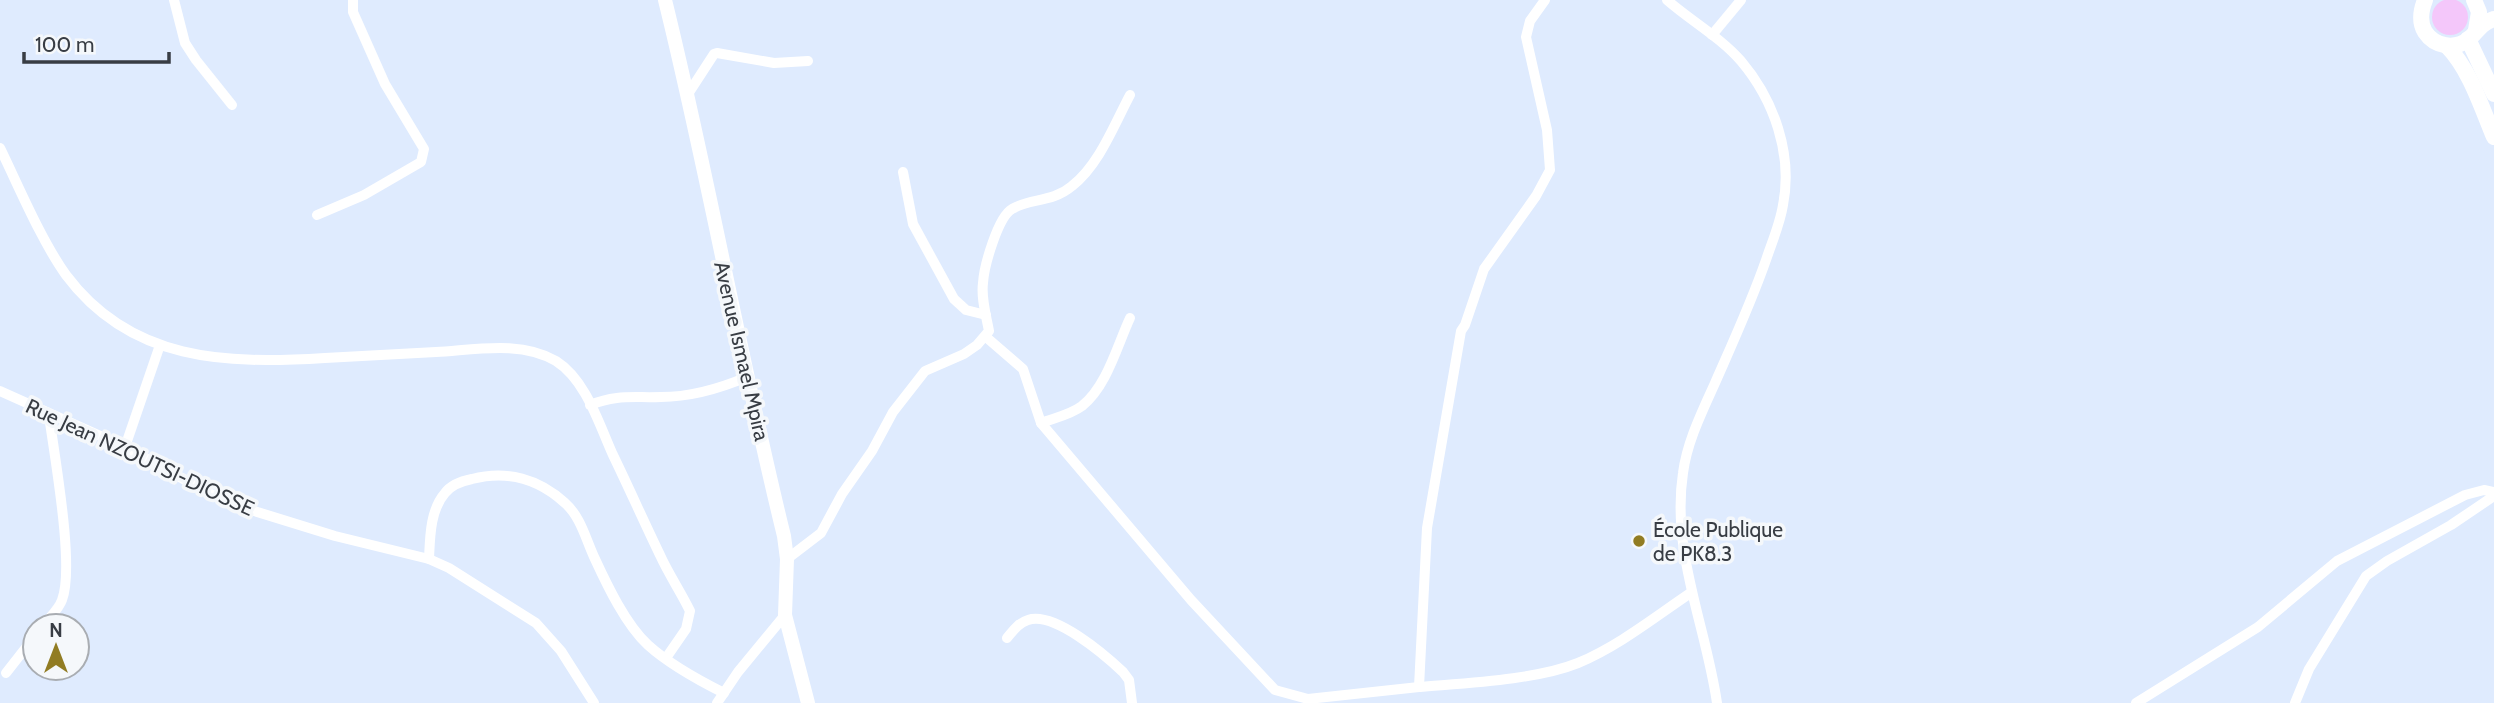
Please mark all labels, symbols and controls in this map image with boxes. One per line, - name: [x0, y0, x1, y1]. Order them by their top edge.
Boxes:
- scale bar: [24, 21, 170, 65]
- text: 100 m: [35, 32, 94, 57]
- street label: Avenue Ismael Mpira: [709, 259, 775, 443]
- street label: Rue Jean NZOUTSI-DIOSSE: [22, 393, 258, 521]
- place label: École Publique de PK8.3: [1653, 517, 1783, 566]
- marker: École Publique de PK8.3: [1631, 533, 1647, 549]
- north arrow: [21, 612, 91, 682]
- text: N: [49, 619, 63, 642]

